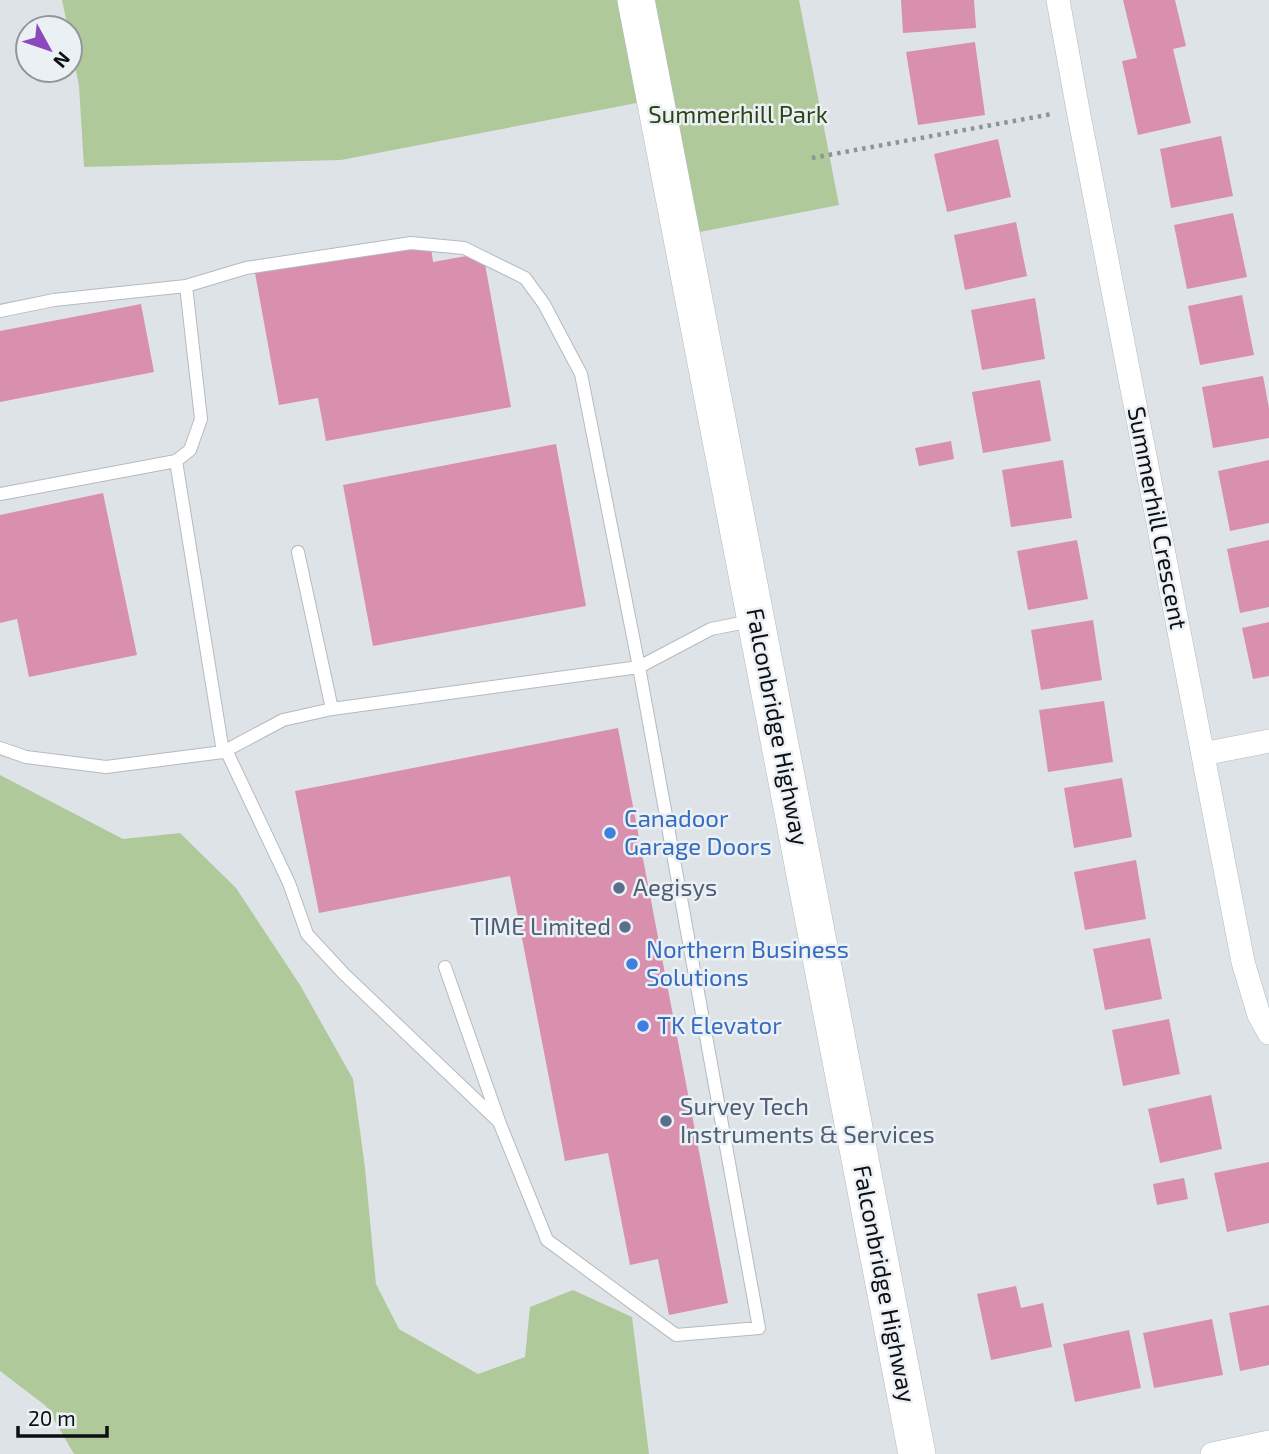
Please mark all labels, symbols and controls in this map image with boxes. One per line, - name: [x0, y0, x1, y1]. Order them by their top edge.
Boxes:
- north arrow: [14, 14, 84, 84]
- text: N: [49, 48, 76, 73]
- park label: Summerhill Park: [648, 99, 828, 128]
- street label: Summerhill Crescent: [1123, 404, 1194, 632]
- street label: Falconbridge Highway: [741, 606, 816, 848]
- place label: Canadoor Garage Doors: [624, 803, 772, 860]
- marker: Canadoor Garage Doors: [602, 825, 618, 841]
- place label: Aegisys: [633, 872, 717, 901]
- marker: Aegisys: [611, 880, 627, 896]
- place label: TIME Limited: [470, 911, 611, 940]
- marker: TIME Limited: [617, 919, 633, 935]
- place label: Northern Business Solutions: [646, 934, 849, 991]
- marker: Northern Business Solutions: [624, 956, 640, 972]
- place label: TK Elevator: [657, 1010, 782, 1039]
- marker: TK Elevator: [635, 1018, 651, 1034]
- place label: Survey Tech Instruments & Services: [680, 1091, 935, 1148]
- marker: Survey Tech Instruments & Services: [658, 1113, 674, 1129]
- street label: Falconbridge Highway: [848, 1163, 923, 1405]
- scale bar: [18, 1394, 107, 1438]
- text: 20 m: [28, 1405, 76, 1430]

